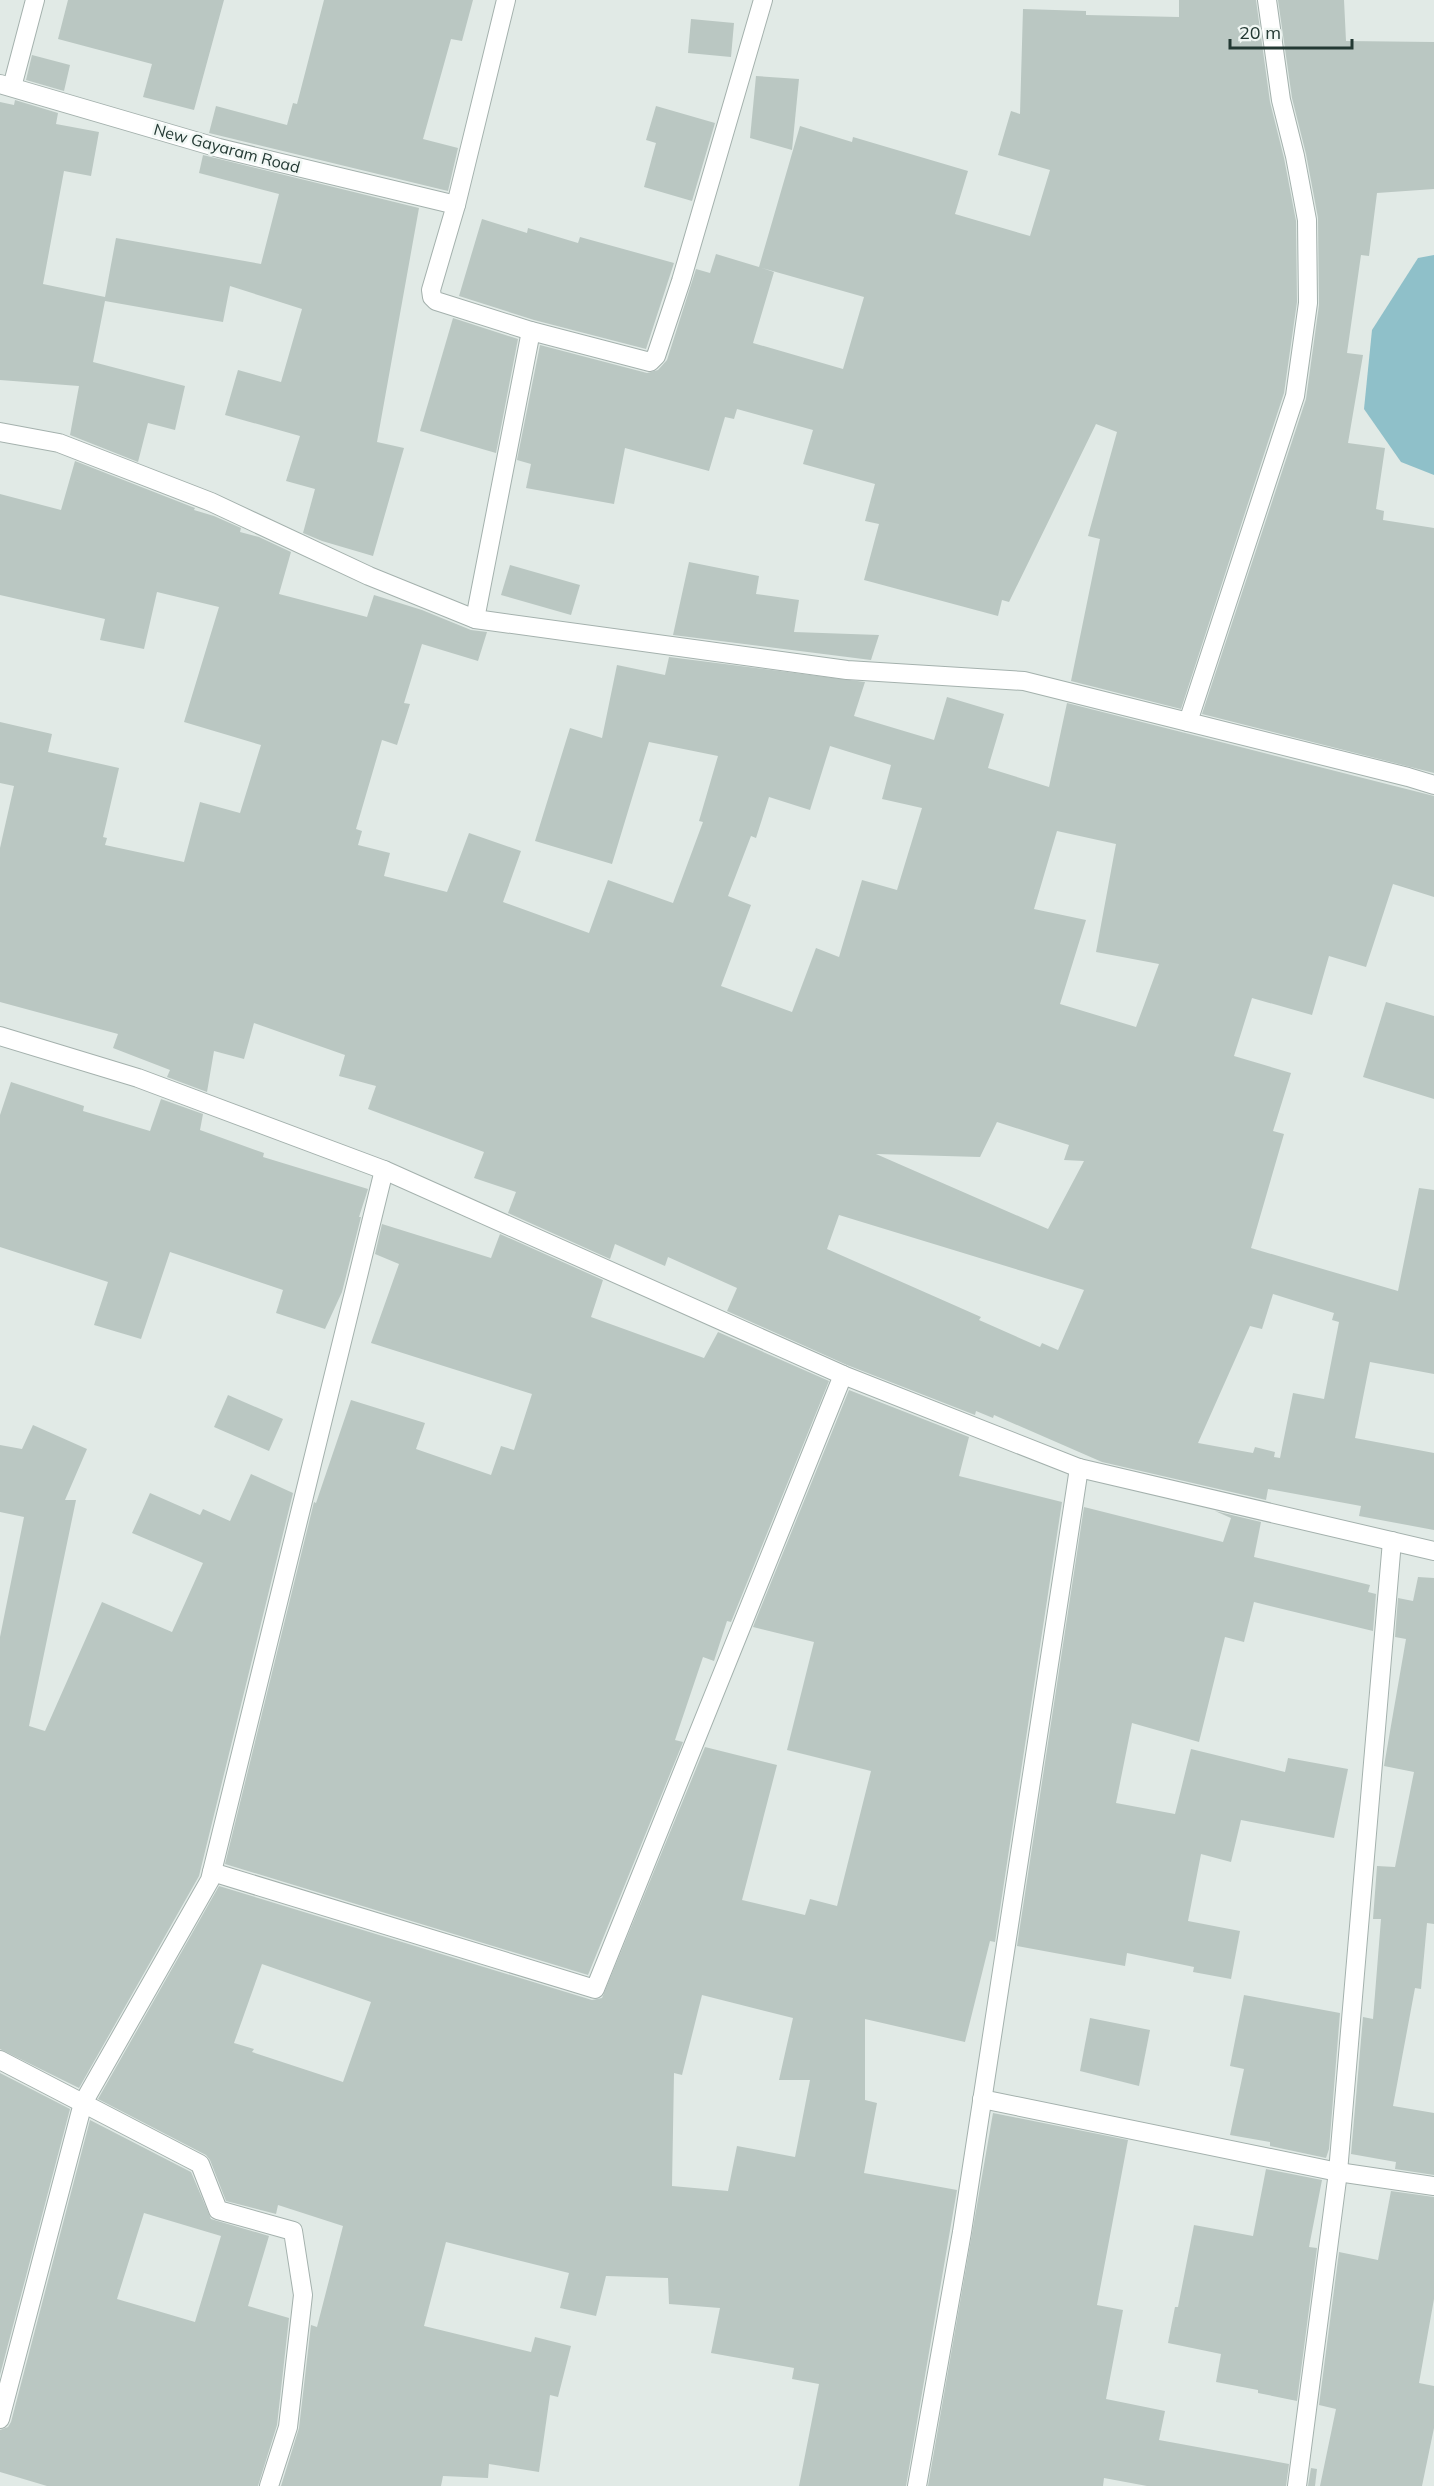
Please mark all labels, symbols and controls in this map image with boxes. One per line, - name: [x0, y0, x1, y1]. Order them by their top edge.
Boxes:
- scale bar: [1230, 12, 1352, 50]
- text: 20 m: [1239, 21, 1281, 44]
- street label: New Gayaram Road: [152, 119, 302, 177]

